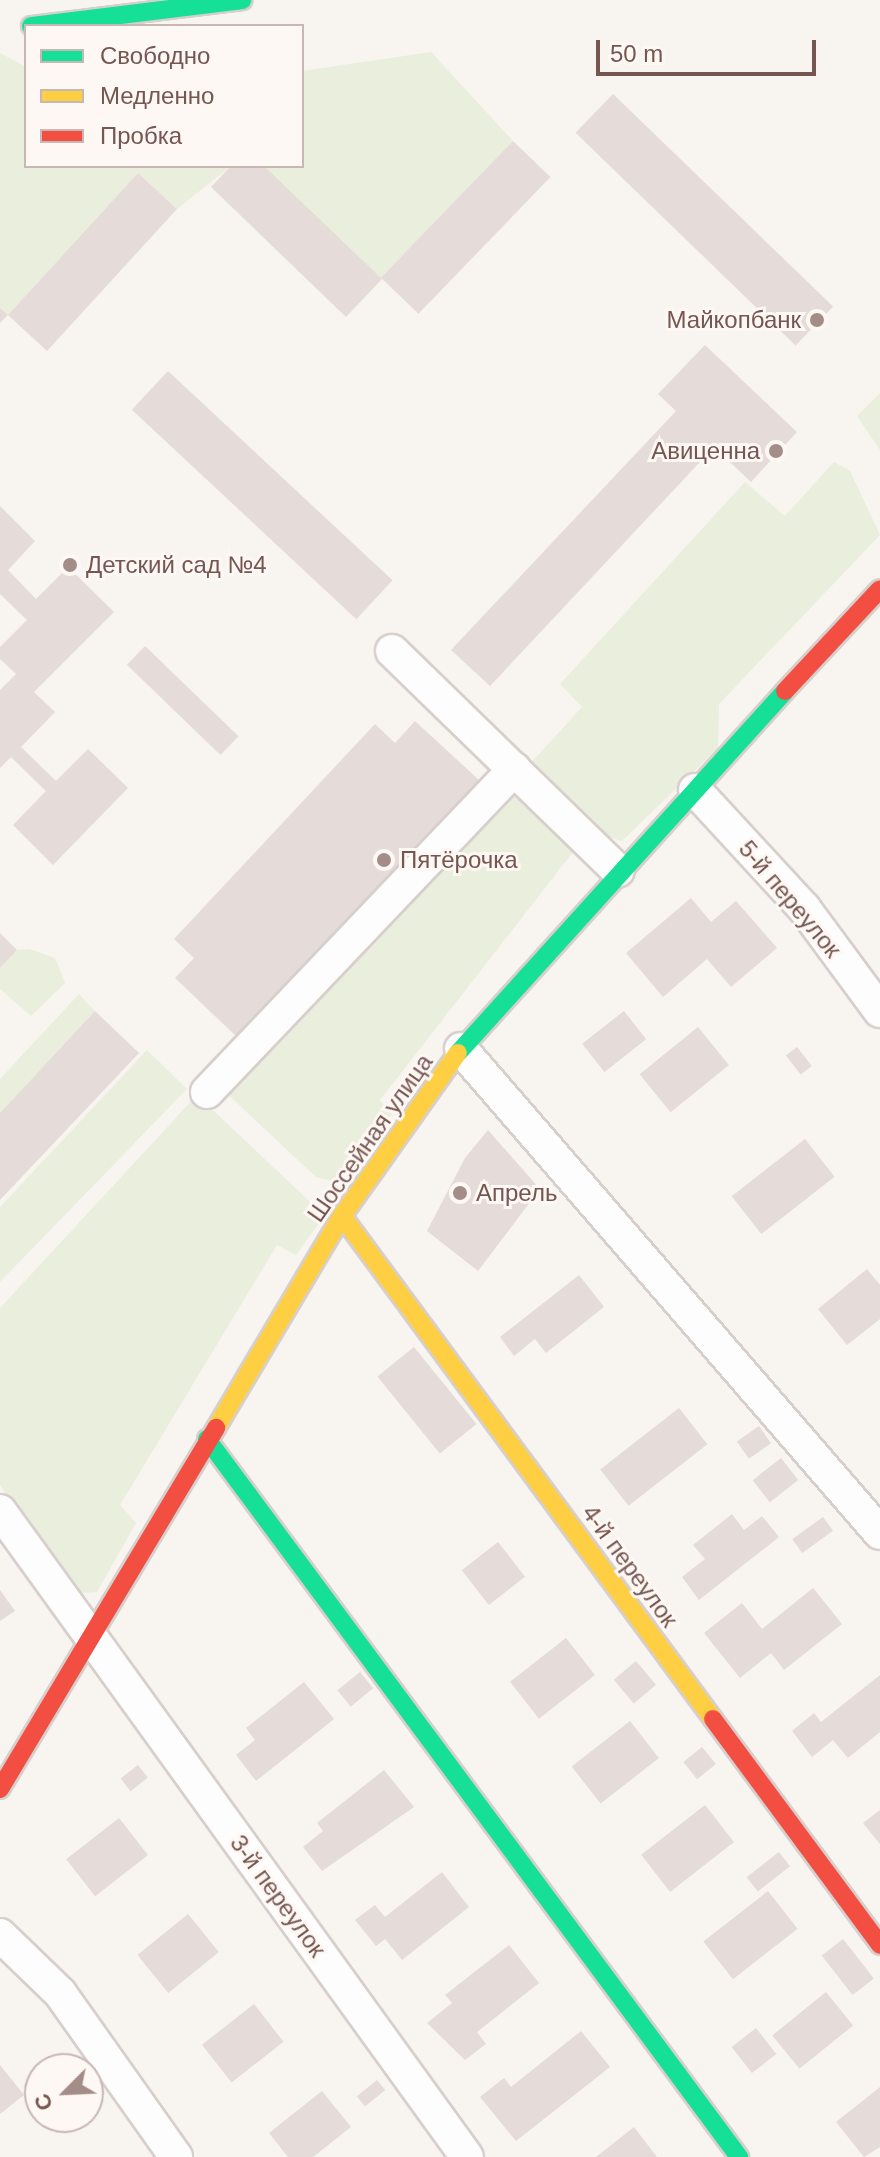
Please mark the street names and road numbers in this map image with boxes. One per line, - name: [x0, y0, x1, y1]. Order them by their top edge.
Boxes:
- street label: 5-й переулок: [733, 835, 847, 963]
- street label: Шоссейная улица: [301, 1049, 439, 1227]
- street label: 4-й переулок: [576, 1499, 684, 1633]
- street label: 3-й переулок: [224, 1829, 332, 1963]

